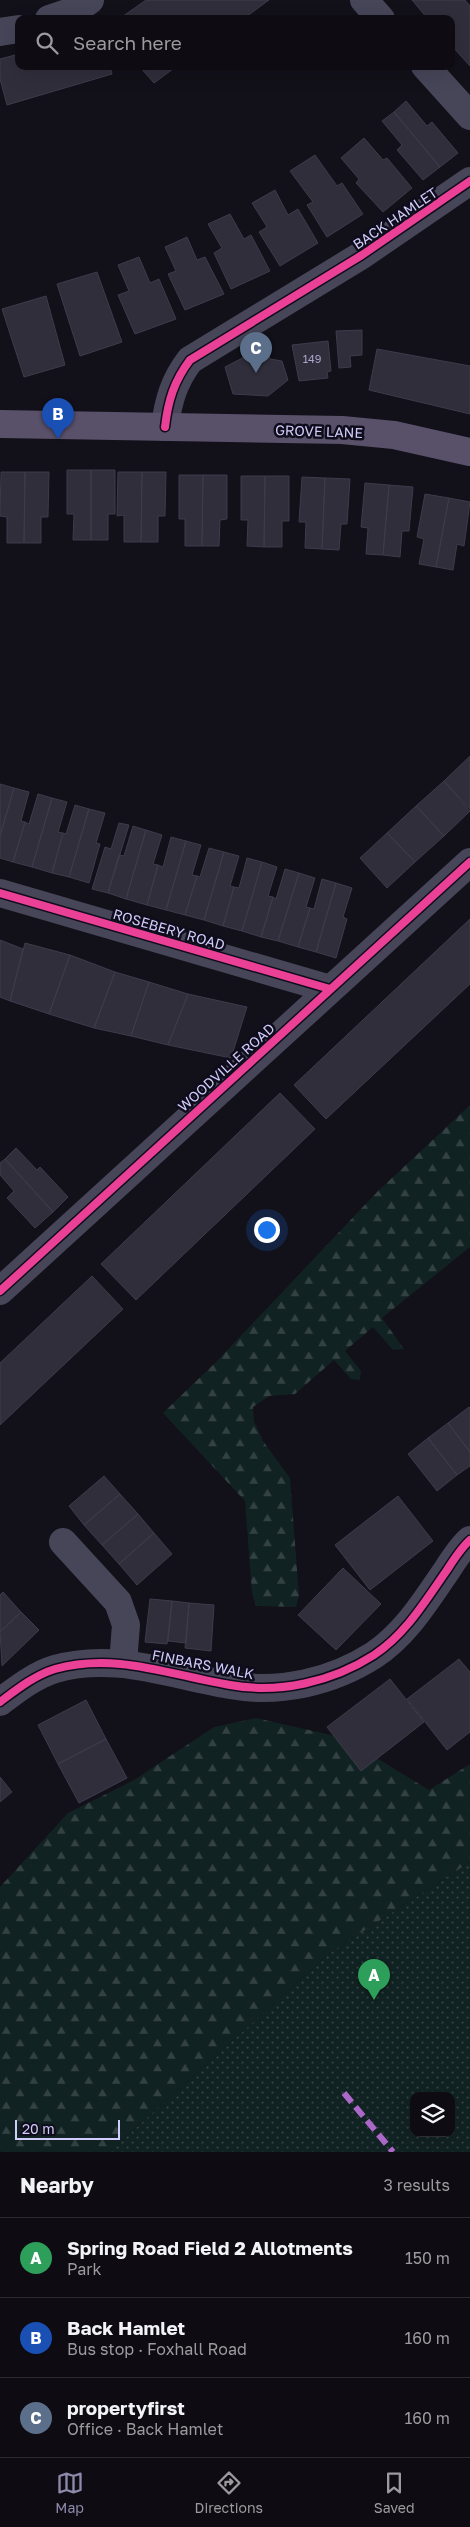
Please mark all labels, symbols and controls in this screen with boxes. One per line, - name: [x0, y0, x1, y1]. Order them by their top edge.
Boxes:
- search box: [15, 15, 455, 70]
- icon: search: [33, 29, 61, 57]
- text: Search here: [73, 31, 182, 54]
- street label: BACK HAMLET: [350, 183, 441, 253]
- pin: C: [240, 332, 272, 373]
- house number: 149: [303, 352, 321, 365]
- pin: B: [42, 398, 74, 439]
- street label: GROVE LANE: [275, 421, 363, 441]
- street label: ROSEBERY ROAD: [111, 905, 227, 953]
- street label: WOODVILLE ROAD: [174, 1019, 278, 1115]
- your location: [254, 1217, 280, 1243]
- street label: FINBARS WALK: [151, 1646, 256, 1682]
- pin: A: [358, 1959, 390, 2000]
- map controls: [410, 2092, 455, 2137]
- button: layers: [410, 2092, 455, 2137]
- scale bar: [15, 2117, 120, 2140]
- text: 20 m: [22, 2120, 55, 2137]
- text: Nearby: [20, 2172, 94, 2198]
- text: 3 results: [383, 2175, 450, 2195]
- text: Spring Road Field 2 Allotments: [67, 2236, 353, 2259]
- text: A: [30, 2248, 42, 2268]
- text: 150 m: [405, 2248, 450, 2268]
- text: Park: [67, 2259, 102, 2279]
- text: Back Hamlet: [67, 2316, 185, 2339]
- text: B: [30, 2328, 42, 2348]
- text: 160 m: [404, 2328, 450, 2348]
- text: Bus stop · Foxhall Road: [67, 2339, 247, 2359]
- text: propertyfirst: [67, 2396, 185, 2419]
- text: C: [30, 2408, 42, 2428]
- text: 160 m: [404, 2408, 450, 2428]
- text: Office · Back Hamlet: [67, 2419, 223, 2439]
- tab: Map: [55, 2469, 84, 2516]
- tab: Directions: [195, 2469, 263, 2516]
- tab: Saved: [374, 2469, 415, 2516]

